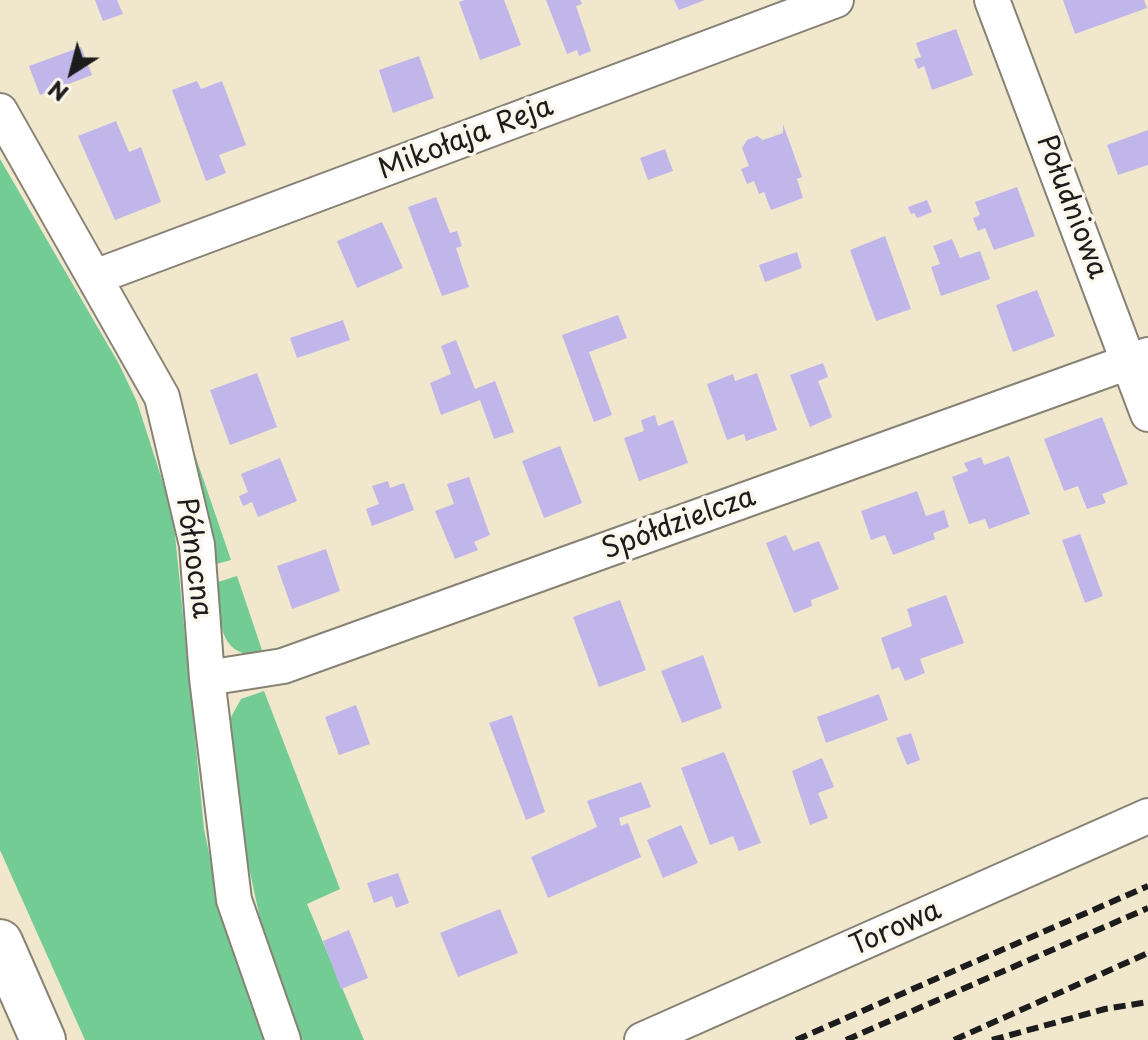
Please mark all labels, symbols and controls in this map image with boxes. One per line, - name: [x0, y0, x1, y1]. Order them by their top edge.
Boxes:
- north arrow: [32, 32, 112, 112]
- text: N: [41, 73, 74, 110]
- street label: Mikołaja Reja: [374, 90, 558, 188]
- street label: Południowa: [1028, 130, 1114, 284]
- street label: Spółdzielcza: [598, 481, 760, 567]
- street label: Północna: [168, 495, 218, 621]
- street label: Torowa: [845, 894, 947, 964]

